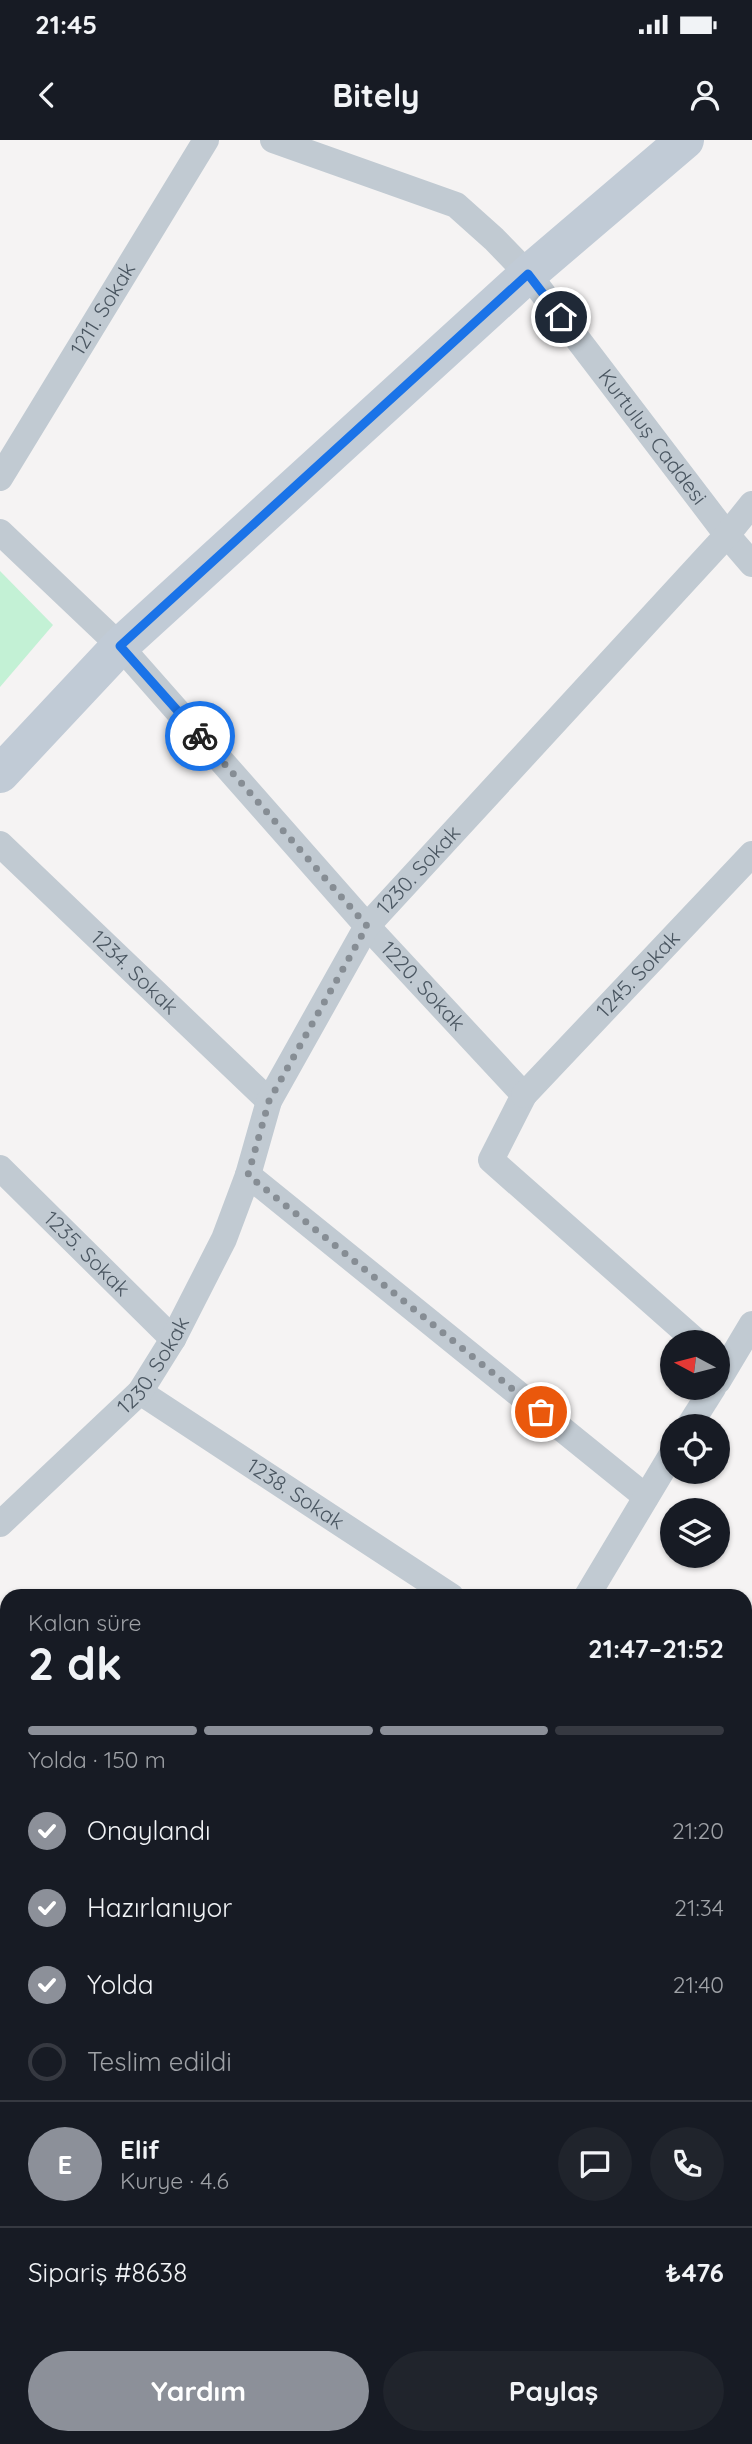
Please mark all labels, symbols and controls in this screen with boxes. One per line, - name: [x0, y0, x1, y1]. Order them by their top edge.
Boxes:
- text: 21:45: [35, 8, 97, 41]
- text: Bitely: [332, 75, 420, 115]
- icon: back: [28, 76, 66, 114]
- icon: person: [686, 76, 724, 114]
- street label: 1211. Sokak: [64, 257, 140, 360]
- pin: [531, 287, 591, 347]
- icon: home: [542, 298, 580, 336]
- street label: Kurtuluş Caddesi: [593, 364, 713, 509]
- courier: [165, 701, 235, 771]
- icon: bike: [181, 717, 219, 755]
- street label: 1230. Sokak: [370, 819, 465, 919]
- street label: 1234. Sokak: [86, 924, 184, 1019]
- street label: 1245. Sokak: [590, 925, 685, 1023]
- street label: 1220. Sokak: [376, 935, 472, 1036]
- street label: 1235. Sokak: [39, 1205, 136, 1301]
- street label: 1230. Sokak: [111, 1312, 194, 1419]
- north arrow: [660, 1330, 730, 1400]
- map controls: [660, 1330, 730, 1568]
- pin: [511, 1382, 571, 1442]
- icon: bag: [522, 1393, 560, 1431]
- button: locate: [660, 1414, 730, 1484]
- street label: 1238. Sokak: [243, 1452, 350, 1534]
- button: layers: [660, 1498, 730, 1568]
- text: Kalan süre: [28, 1608, 141, 1637]
- text: 21:47–21:52: [588, 1632, 724, 1665]
- text: 2 dk: [28, 1634, 122, 1692]
- text: Yolda · 150 m: [28, 1745, 166, 1774]
- icon: check: [28, 1812, 66, 1850]
- text: Onaylandı: [87, 1814, 211, 1847]
- text: 21:20: [672, 1816, 724, 1845]
- icon: check: [28, 1889, 66, 1927]
- text: Hazırlanıyor: [87, 1891, 232, 1924]
- text: 21:34: [674, 1893, 724, 1922]
- icon: check: [28, 1966, 66, 2004]
- text: Yolda: [87, 1968, 153, 2001]
- text: 21:40: [673, 1970, 724, 1999]
- text: Teslim edildi: [87, 2045, 232, 2078]
- button: chat: [558, 2127, 632, 2201]
- button: phone: [650, 2127, 724, 2201]
- text: Elif: [120, 2133, 159, 2166]
- text: E: [58, 2148, 72, 2181]
- text: Kurye · 4.6: [120, 2166, 229, 2195]
- text: Sipariş #8638: [28, 2256, 187, 2289]
- text: ₺476: [665, 2256, 724, 2289]
- button: Yardım: [28, 2351, 369, 2431]
- button: Paylaş: [383, 2351, 724, 2431]

